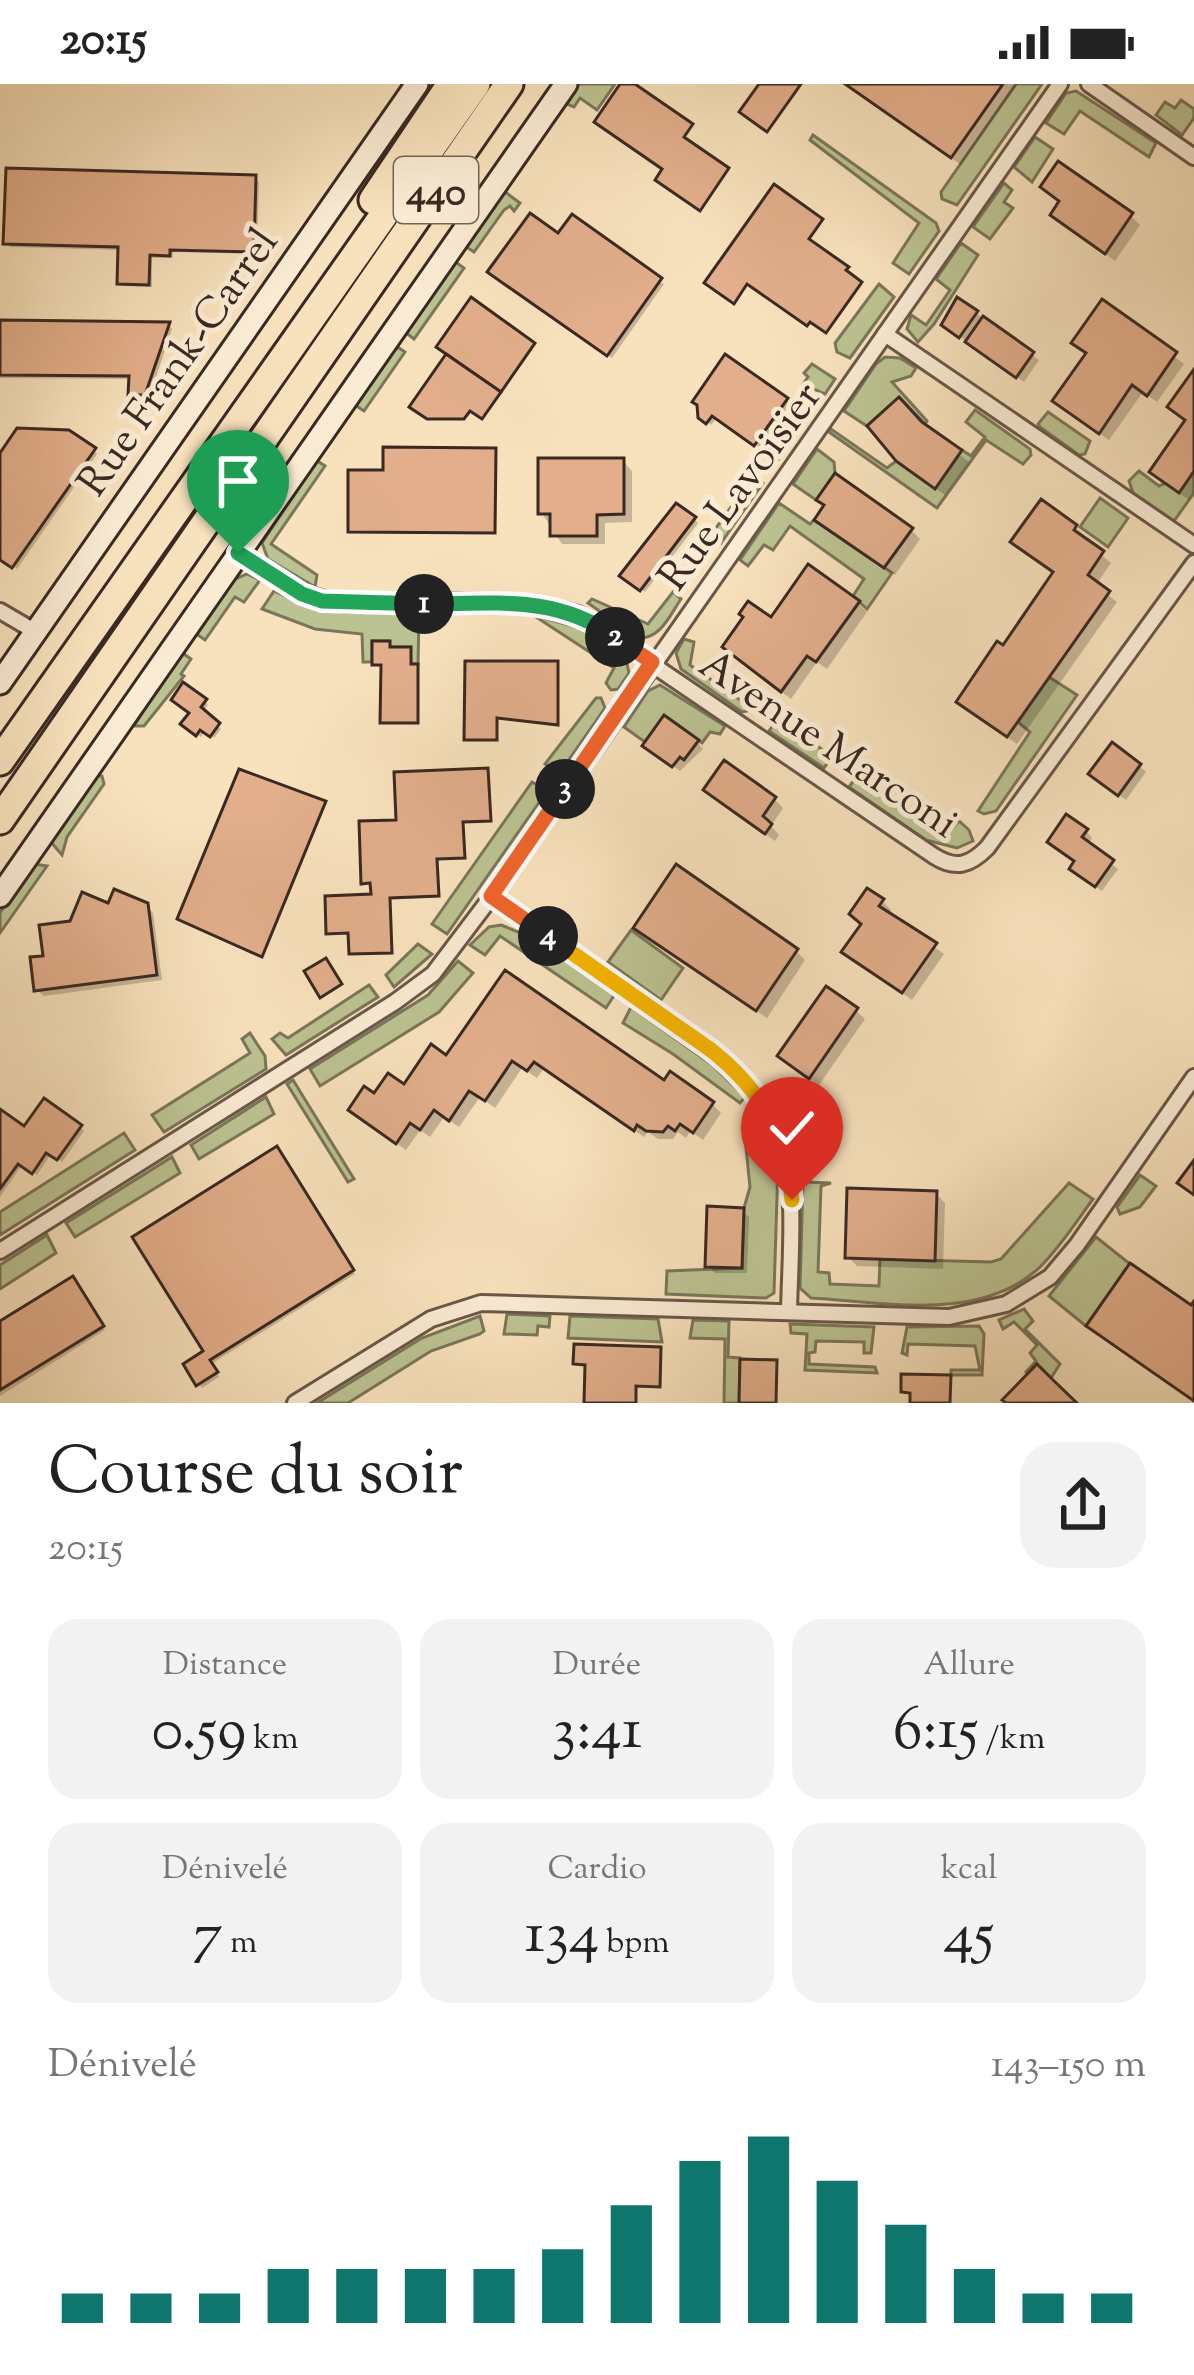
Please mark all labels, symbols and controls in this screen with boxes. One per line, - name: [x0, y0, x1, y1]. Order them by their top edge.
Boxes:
- text: 20:15: [60, 10, 147, 75]
- road number: 440: [394, 157, 478, 223]
- street label: Rue Frank-Carrel: [65, 218, 295, 510]
- street label: Rue Lavoisier: [646, 371, 838, 605]
- pin: [187, 430, 289, 553]
- icon: arrive: [205, 448, 271, 514]
- pin: 1: [394, 574, 454, 634]
- text: 1: [418, 580, 430, 628]
- pin: 2: [585, 607, 645, 667]
- text: 2: [607, 613, 623, 661]
- street label: Avenue Marconi: [686, 637, 969, 855]
- pin: 3: [535, 759, 595, 819]
- text: 3: [558, 765, 572, 813]
- pin: 4: [518, 906, 578, 966]
- text: 4: [540, 912, 556, 960]
- pin: [741, 1077, 843, 1200]
- icon: check: [759, 1095, 825, 1161]
- text: Course du soir: [48, 1429, 463, 1524]
- button: share: [1020, 1442, 1146, 1568]
- text: 20:15: [48, 1522, 123, 1578]
- text: Distance: [163, 1642, 287, 1690]
- text: Durée: [553, 1642, 641, 1690]
- text: Allure: [923, 1642, 1015, 1690]
- text: 0.59: [151, 1690, 246, 1777]
- text: 3:41: [552, 1690, 642, 1777]
- text: 6:15: [893, 1690, 979, 1777]
- text: km: [246, 1716, 299, 1764]
- text: /km: [979, 1716, 1045, 1764]
- text: Dénivelé: [162, 1846, 288, 1894]
- text: Cardio: [547, 1846, 647, 1894]
- text: kcal: [941, 1846, 997, 1894]
- text: 7: [193, 1894, 223, 1981]
- text: 134: [524, 1894, 599, 1981]
- text: 45: [944, 1894, 994, 1981]
- text: m: [223, 1920, 257, 1968]
- text: bpm: [599, 1920, 670, 1968]
- text: Dénivelé: [48, 2039, 197, 2095]
- text: 143–150 m: [991, 2039, 1146, 2095]

